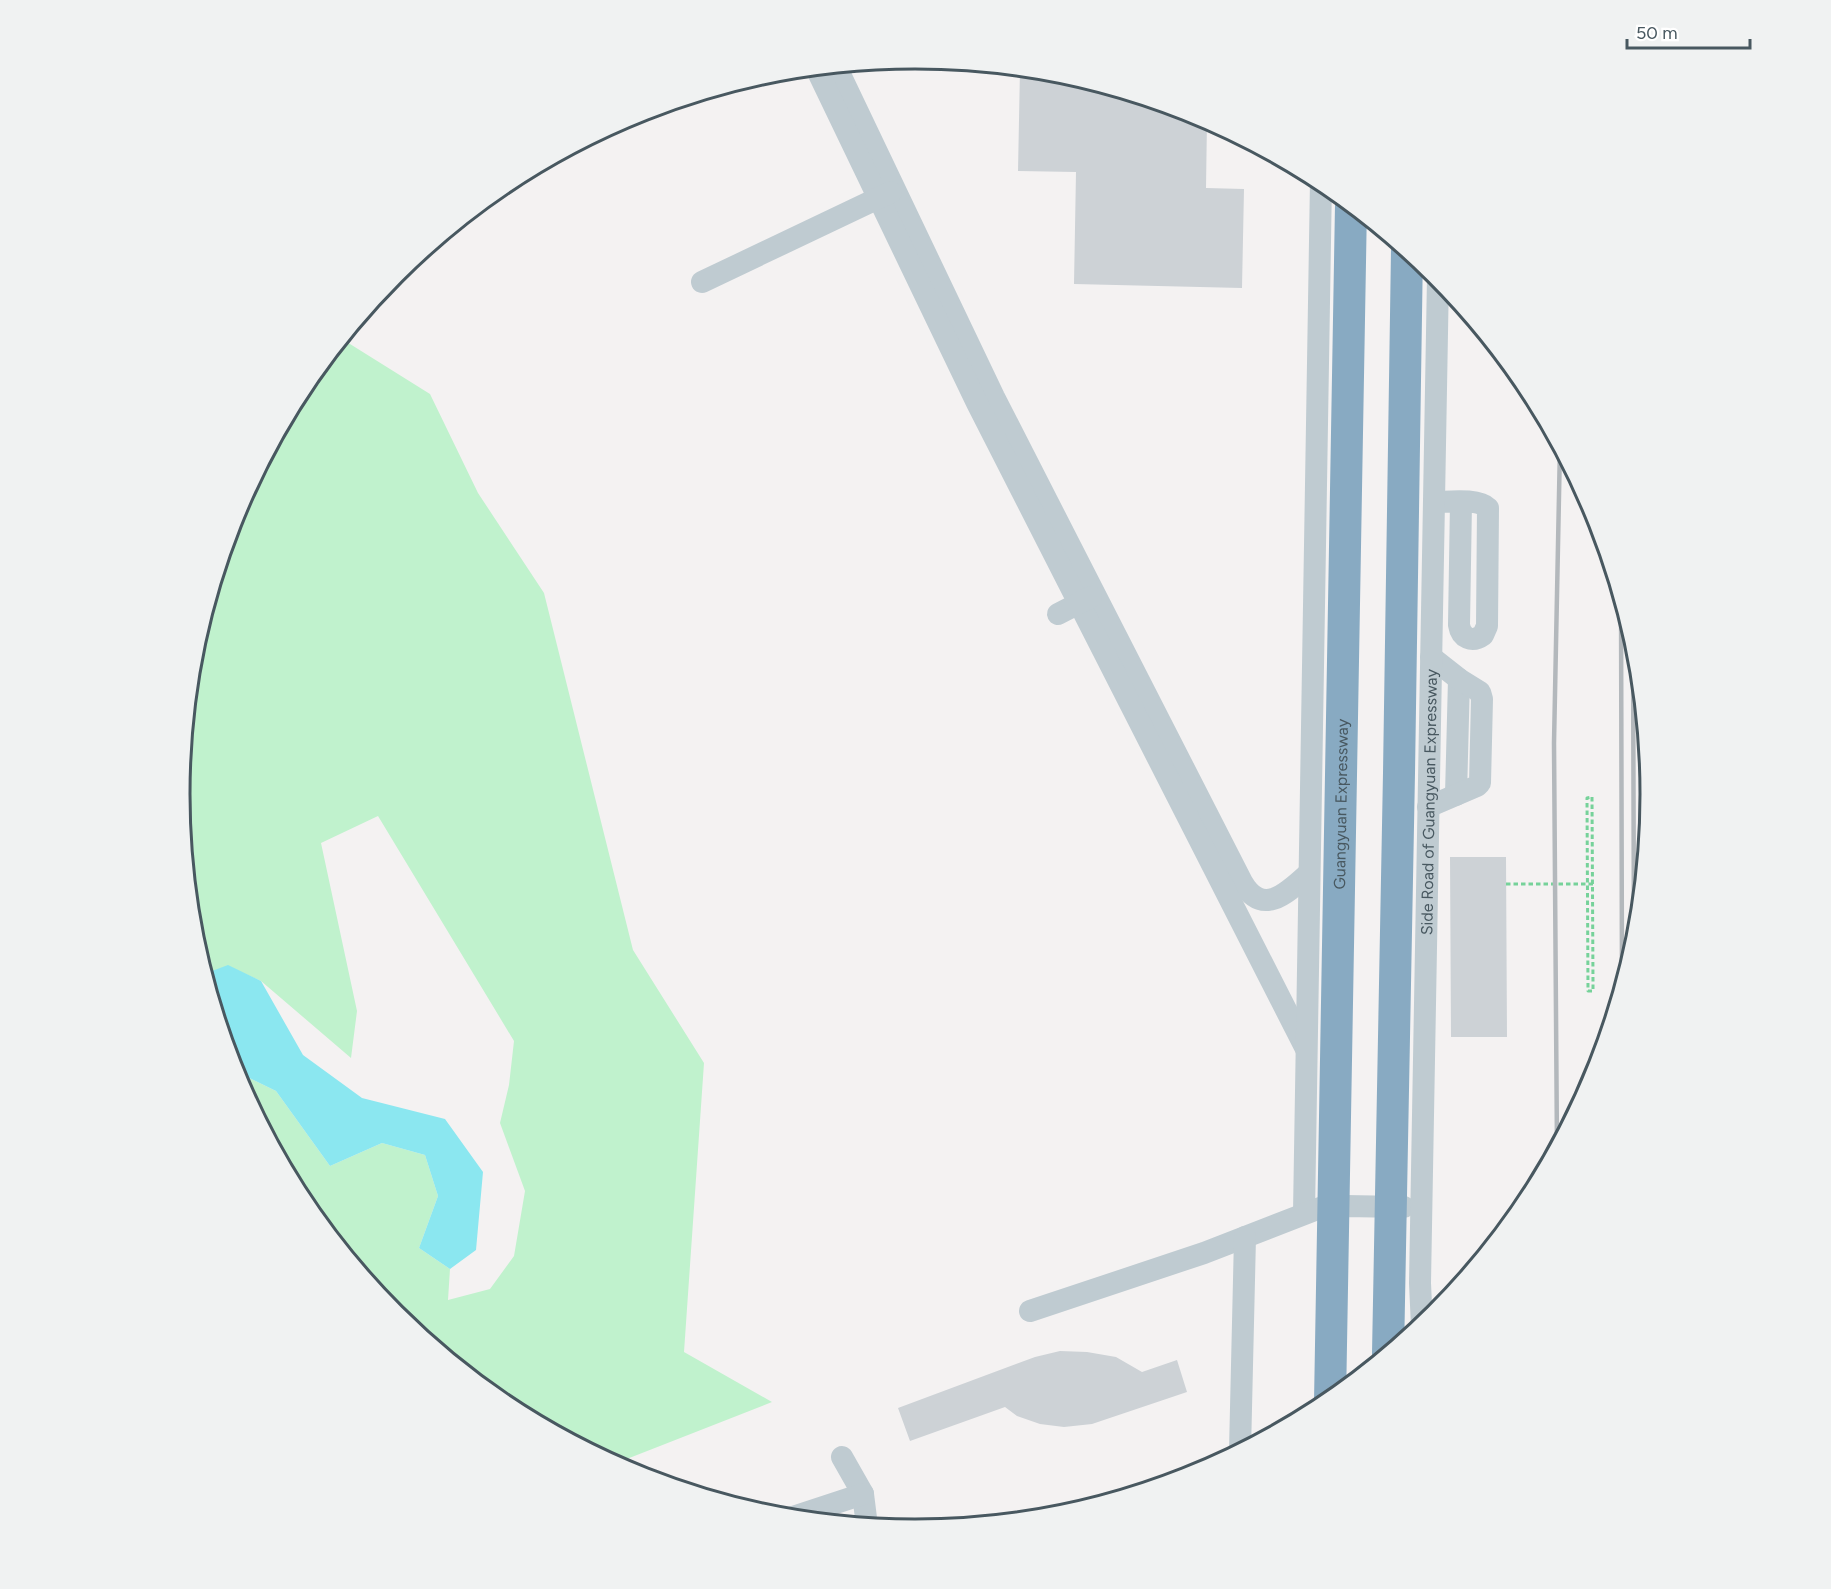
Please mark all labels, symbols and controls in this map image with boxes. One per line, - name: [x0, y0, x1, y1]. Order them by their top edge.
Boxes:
- scale bar: [1627, 12, 1750, 50]
- text: 50 m: [1636, 22, 1678, 44]
- street label: Side Road of Guangyuan Expressway: [1417, 668, 1441, 935]
- street label: Guangyuan Expressway: [1330, 718, 1352, 890]

